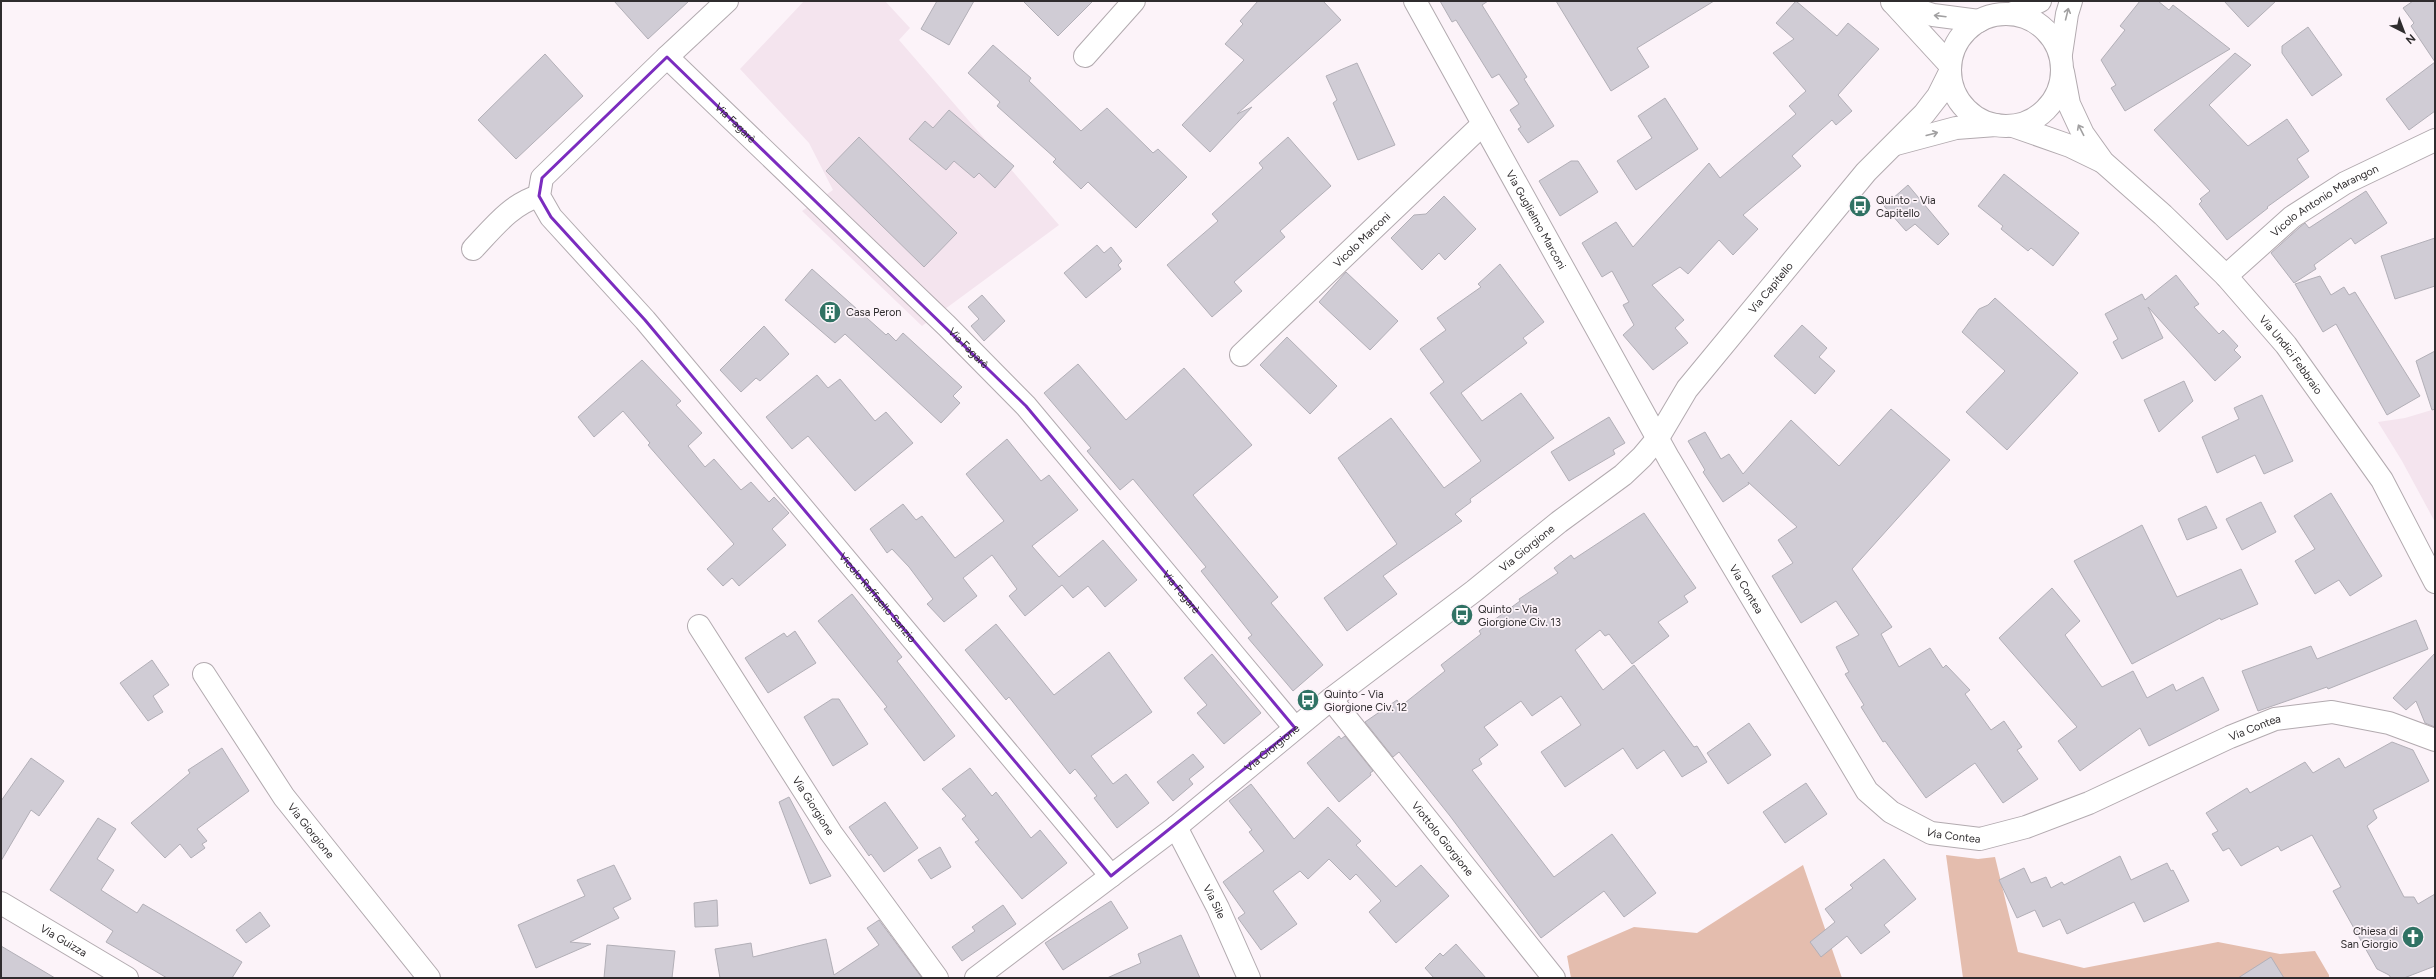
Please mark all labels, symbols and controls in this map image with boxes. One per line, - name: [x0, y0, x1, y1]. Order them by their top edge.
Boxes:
- one-way arrow: [2064, 7, 2072, 20]
- one-way arrow: [1934, 12, 1947, 20]
- north arrow: [2384, 12, 2424, 52]
- text: N: [2403, 31, 2418, 47]
- street label: Via Fagarè: [712, 100, 759, 145]
- one-way arrow: [2077, 124, 2084, 136]
- one-way arrow: [1925, 130, 1938, 137]
- street label: Vicolo Antonio Marangon: [2268, 162, 2380, 239]
- street label: Via Guglielmo Marconi: [1504, 168, 1569, 271]
- bus stop icon: Quinto - Via Capitello: [1847, 193, 1873, 219]
- place label: Quinto - Via Capitello: [1876, 194, 1936, 220]
- street label: Vicolo Marconi: [1331, 210, 1393, 270]
- street label: Via Capitello: [1746, 259, 1795, 316]
- building icon: Casa Peron: [817, 299, 843, 325]
- place label: Casa Peron: [846, 306, 902, 319]
- street label: Via Undici Febbraio: [2257, 313, 2325, 397]
- street label: Via Fagarè: [946, 325, 991, 371]
- street label: Via Giorgione: [1497, 522, 1557, 574]
- street label: Vicolo Raffaello Sanzio: [836, 550, 919, 645]
- street label: Via Contea: [1727, 562, 1766, 616]
- street label: Via Fagarè: [1160, 568, 1203, 616]
- bus stop icon: Quinto - Via Giorgione Civ. 13: [1449, 602, 1475, 628]
- place label: Quinto - Via Giorgione Civ. 13: [1478, 603, 1561, 629]
- bus stop icon: Quinto - Via Giorgione Civ. 12: [1295, 687, 1321, 713]
- place label: Quinto - Via Giorgione Civ. 12: [1324, 688, 1407, 714]
- street label: Via Contea: [2227, 712, 2281, 743]
- street label: Via Giorgione: [1242, 721, 1302, 774]
- street label: Via Giorgione: [790, 774, 837, 837]
- street label: Viottolo Giorgione: [1409, 799, 1476, 879]
- street label: Via Giorgione: [285, 801, 337, 861]
- street label: Via Contea: [1924, 825, 1981, 846]
- street label: Via Sile: [1201, 882, 1228, 921]
- street label: Via Guizza: [38, 921, 89, 959]
- church icon: Chiesa di San Giorgio: [2400, 924, 2426, 950]
- place label: Chiesa di San Giorgio: [2340, 925, 2398, 951]

